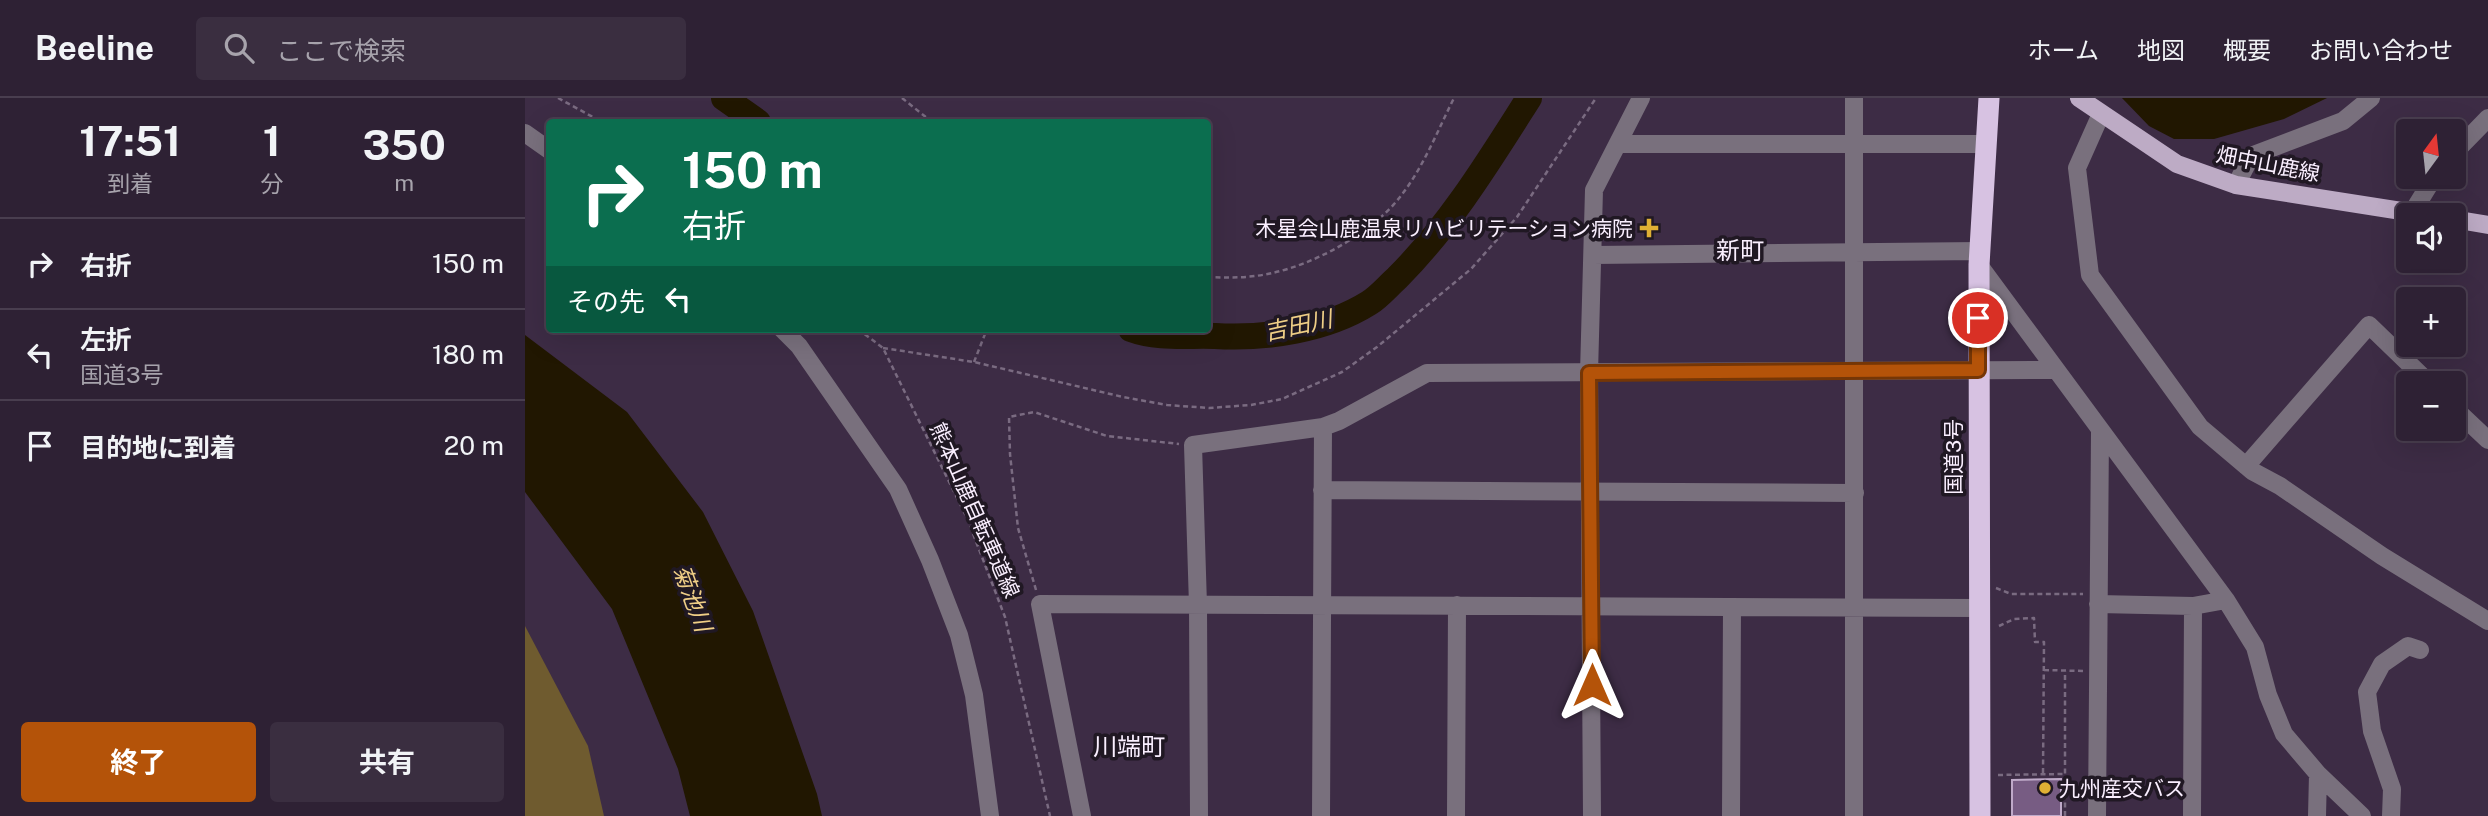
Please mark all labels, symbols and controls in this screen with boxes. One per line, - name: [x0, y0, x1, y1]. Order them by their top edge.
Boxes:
- search box: [196, 17, 686, 80]
- text: Beeline: [35, 29, 154, 67]
- icon: search: [220, 29, 258, 67]
- text: ここで検索: [276, 35, 406, 66]
- text: ホーム: [2028, 36, 2099, 64]
- text: 地図: [2137, 36, 2185, 64]
- text: 概要: [2223, 36, 2271, 64]
- text: お問い合わせ: [2309, 36, 2453, 64]
- text: 17:51: [79, 116, 181, 165]
- text: 1: [263, 116, 281, 165]
- north arrow: [2396, 119, 2466, 189]
- map controls: [2396, 119, 2466, 441]
- text: 350: [362, 120, 446, 169]
- text: 150 m: [682, 141, 823, 199]
- street label: 畑中山鹿線: [2214, 142, 2322, 186]
- icon: right: [567, 147, 658, 238]
- text: m: [394, 169, 414, 196]
- text: 到着: [107, 170, 153, 197]
- text: 分: [260, 170, 283, 197]
- button: sound: [2396, 203, 2466, 273]
- text: 右折: [682, 207, 746, 244]
- place label: 木星会山鹿温泉リハビリテーション病院: [1255, 216, 1633, 241]
- marker: 木星会山鹿温泉リハビリテーション病院: [1639, 218, 1659, 238]
- district label: 新町: [1716, 236, 1764, 264]
- icon: right: [21, 245, 59, 283]
- text: 150 m: [432, 248, 504, 279]
- text: 右折: [80, 250, 132, 281]
- icon: left: [659, 280, 697, 318]
- text: その先: [567, 286, 645, 317]
- button: +: [2396, 287, 2466, 357]
- pin: [1948, 288, 2008, 348]
- icon: arrive: [1959, 299, 1997, 337]
- water label: 吉田川: [1261, 304, 1337, 345]
- text: 左折: [80, 324, 132, 355]
- icon: left: [21, 336, 59, 374]
- text: 180 m: [432, 339, 504, 370]
- text: 国道3号: [80, 361, 164, 388]
- button: −: [2396, 371, 2466, 441]
- street label: 熊本山鹿自転車道線: [925, 419, 1025, 601]
- street label: 国道3号: [1941, 419, 1966, 495]
- icon: arrive: [21, 427, 59, 465]
- text: 20 m: [444, 430, 504, 461]
- text: 目的地に到着: [80, 432, 236, 463]
- water label: 菊池川: [669, 561, 719, 638]
- position arrow: [1555, 648, 1629, 722]
- button: 終了: [21, 722, 256, 802]
- button: 共有: [270, 722, 504, 802]
- district label: 川端町: [1093, 732, 1165, 760]
- place label: 九州産交バス: [2059, 776, 2185, 801]
- marker: 九州産交バス: [2037, 780, 2053, 796]

